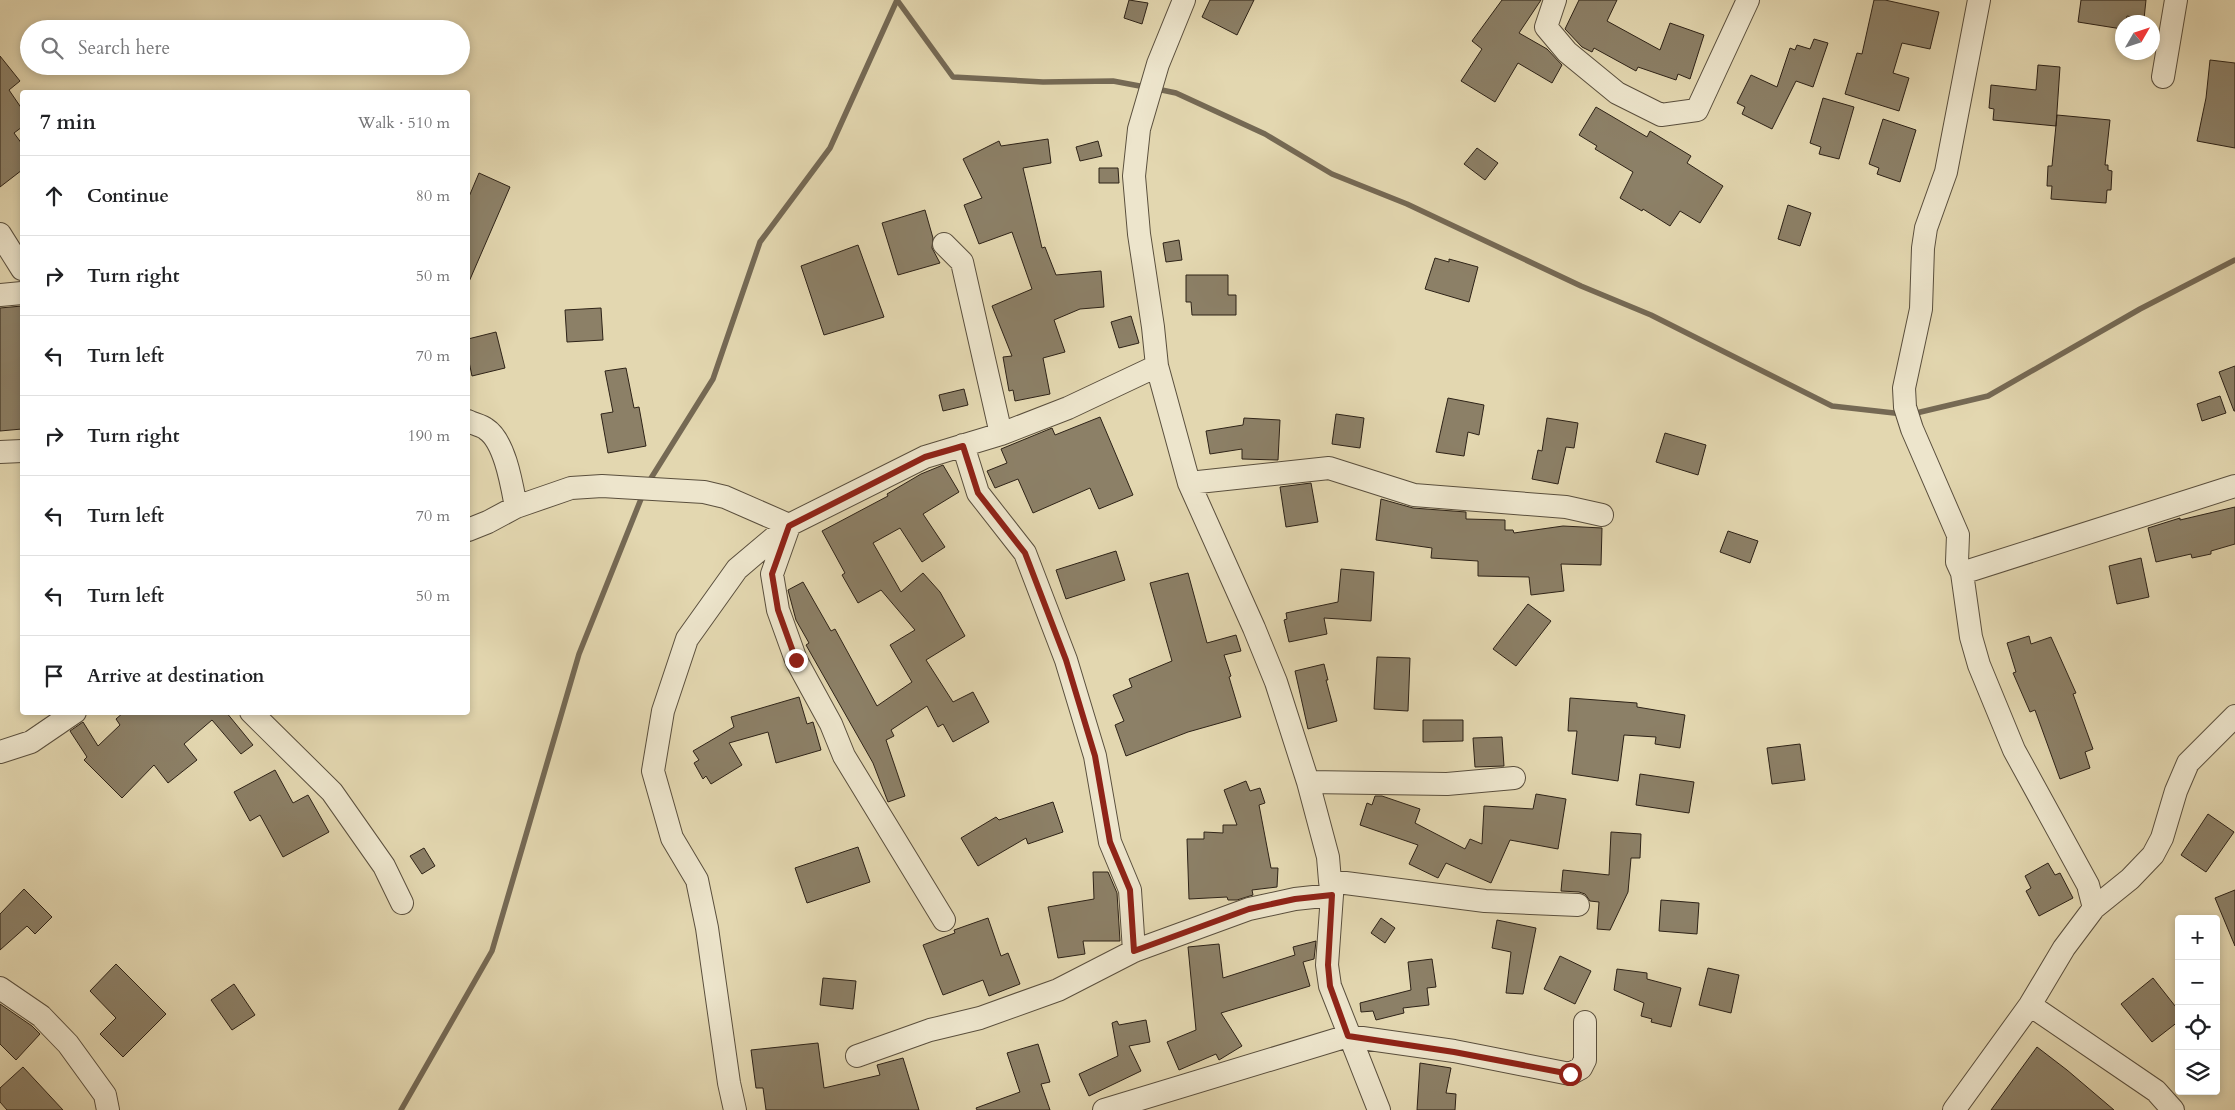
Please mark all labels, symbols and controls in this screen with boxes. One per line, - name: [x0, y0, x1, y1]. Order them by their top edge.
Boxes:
- north arrow: [2115, 15, 2160, 60]
- search box: [20, 20, 470, 75]
- icon: search: [38, 34, 66, 62]
- text: Search here: [78, 35, 170, 61]
- text: 7 min: [40, 108, 96, 137]
- text: Walk · 510 m: [358, 112, 450, 134]
- icon: ahead: [40, 182, 68, 210]
- text: Continue: [87, 183, 169, 209]
- text: 80 m: [416, 185, 450, 207]
- icon: right: [40, 262, 68, 290]
- text: Turn right: [87, 263, 179, 289]
- text: 50 m: [416, 265, 450, 287]
- icon: left: [40, 342, 68, 370]
- text: Turn left: [87, 343, 164, 369]
- text: 70 m: [416, 345, 450, 367]
- icon: right: [40, 422, 68, 450]
- text: Turn right: [87, 423, 179, 449]
- text: 190 m: [408, 425, 450, 447]
- icon: left: [40, 502, 68, 530]
- text: Turn left: [87, 503, 164, 529]
- text: 70 m: [416, 505, 450, 527]
- icon: left: [40, 582, 68, 610]
- text: Turn left: [87, 583, 164, 609]
- text: 50 m: [416, 585, 450, 607]
- route end: [785, 649, 808, 672]
- icon: arrive: [40, 662, 68, 690]
- text: Arrive at destination: [87, 663, 264, 689]
- map controls: [2175, 915, 2220, 1095]
- button: +: [2175, 915, 2220, 960]
- button: −: [2175, 960, 2220, 1005]
- button: locate: [2175, 1005, 2220, 1050]
- button: layers: [2175, 1050, 2220, 1095]
- route start: [1559, 1063, 1582, 1086]

